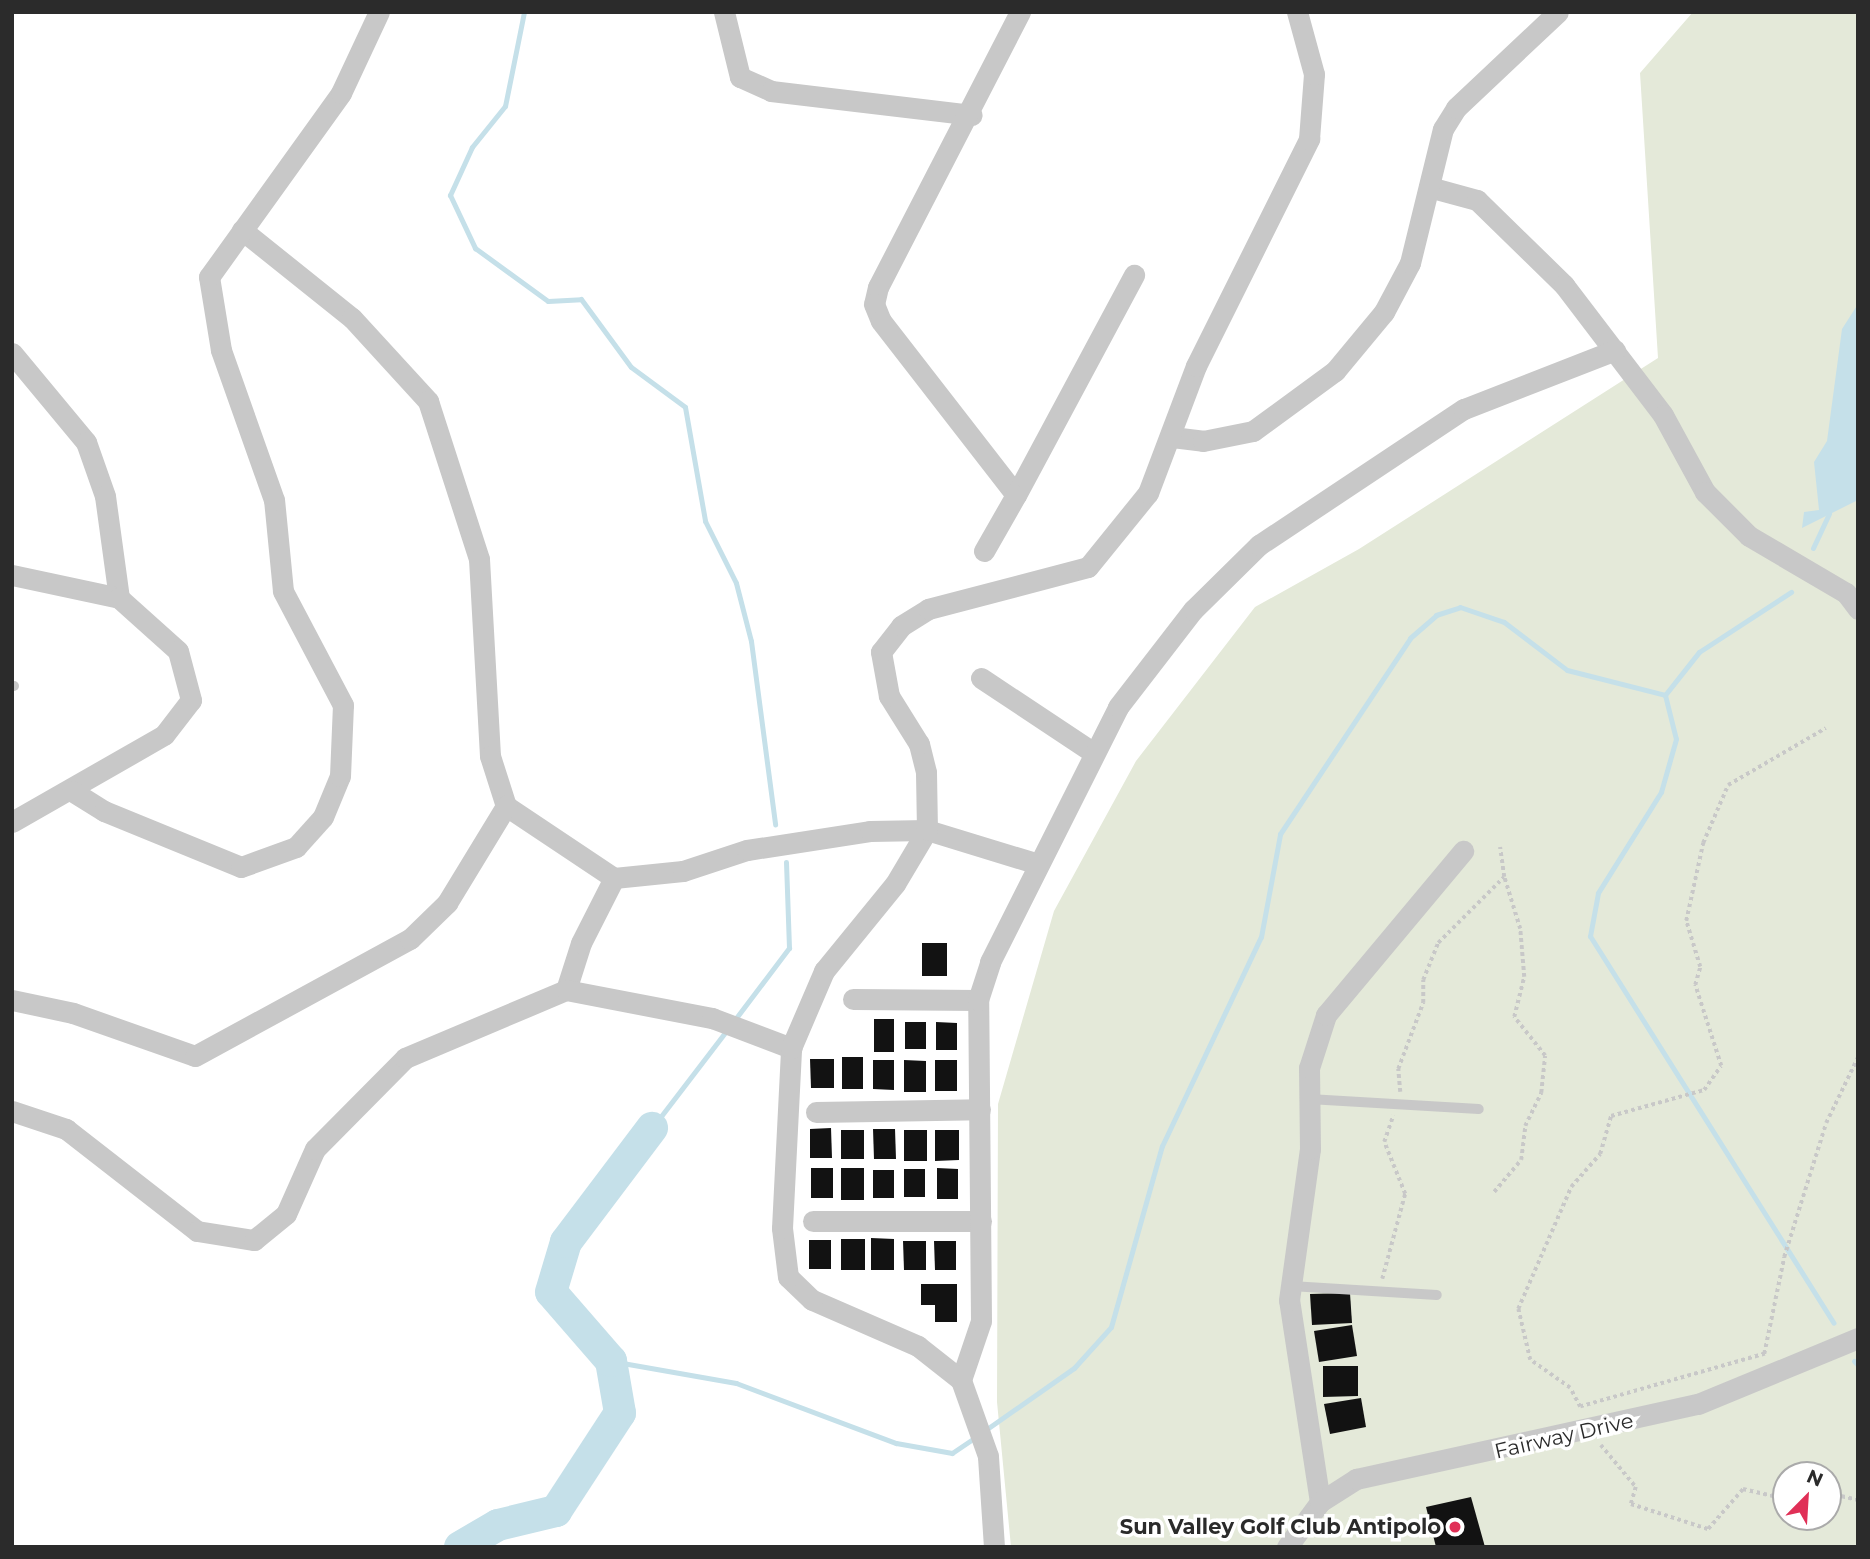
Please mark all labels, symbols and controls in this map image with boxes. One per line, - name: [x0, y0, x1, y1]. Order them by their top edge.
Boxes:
- street label: Fairway Drive: [1492, 1408, 1636, 1464]
- north arrow: [1772, 1461, 1842, 1531]
- text: N: [1803, 1465, 1827, 1492]
- place label: Sun Valley Golf Club Antipolo: [1120, 1514, 1441, 1540]
- marker: Sun Valley Golf Club Antipolo: [1447, 1519, 1463, 1535]

